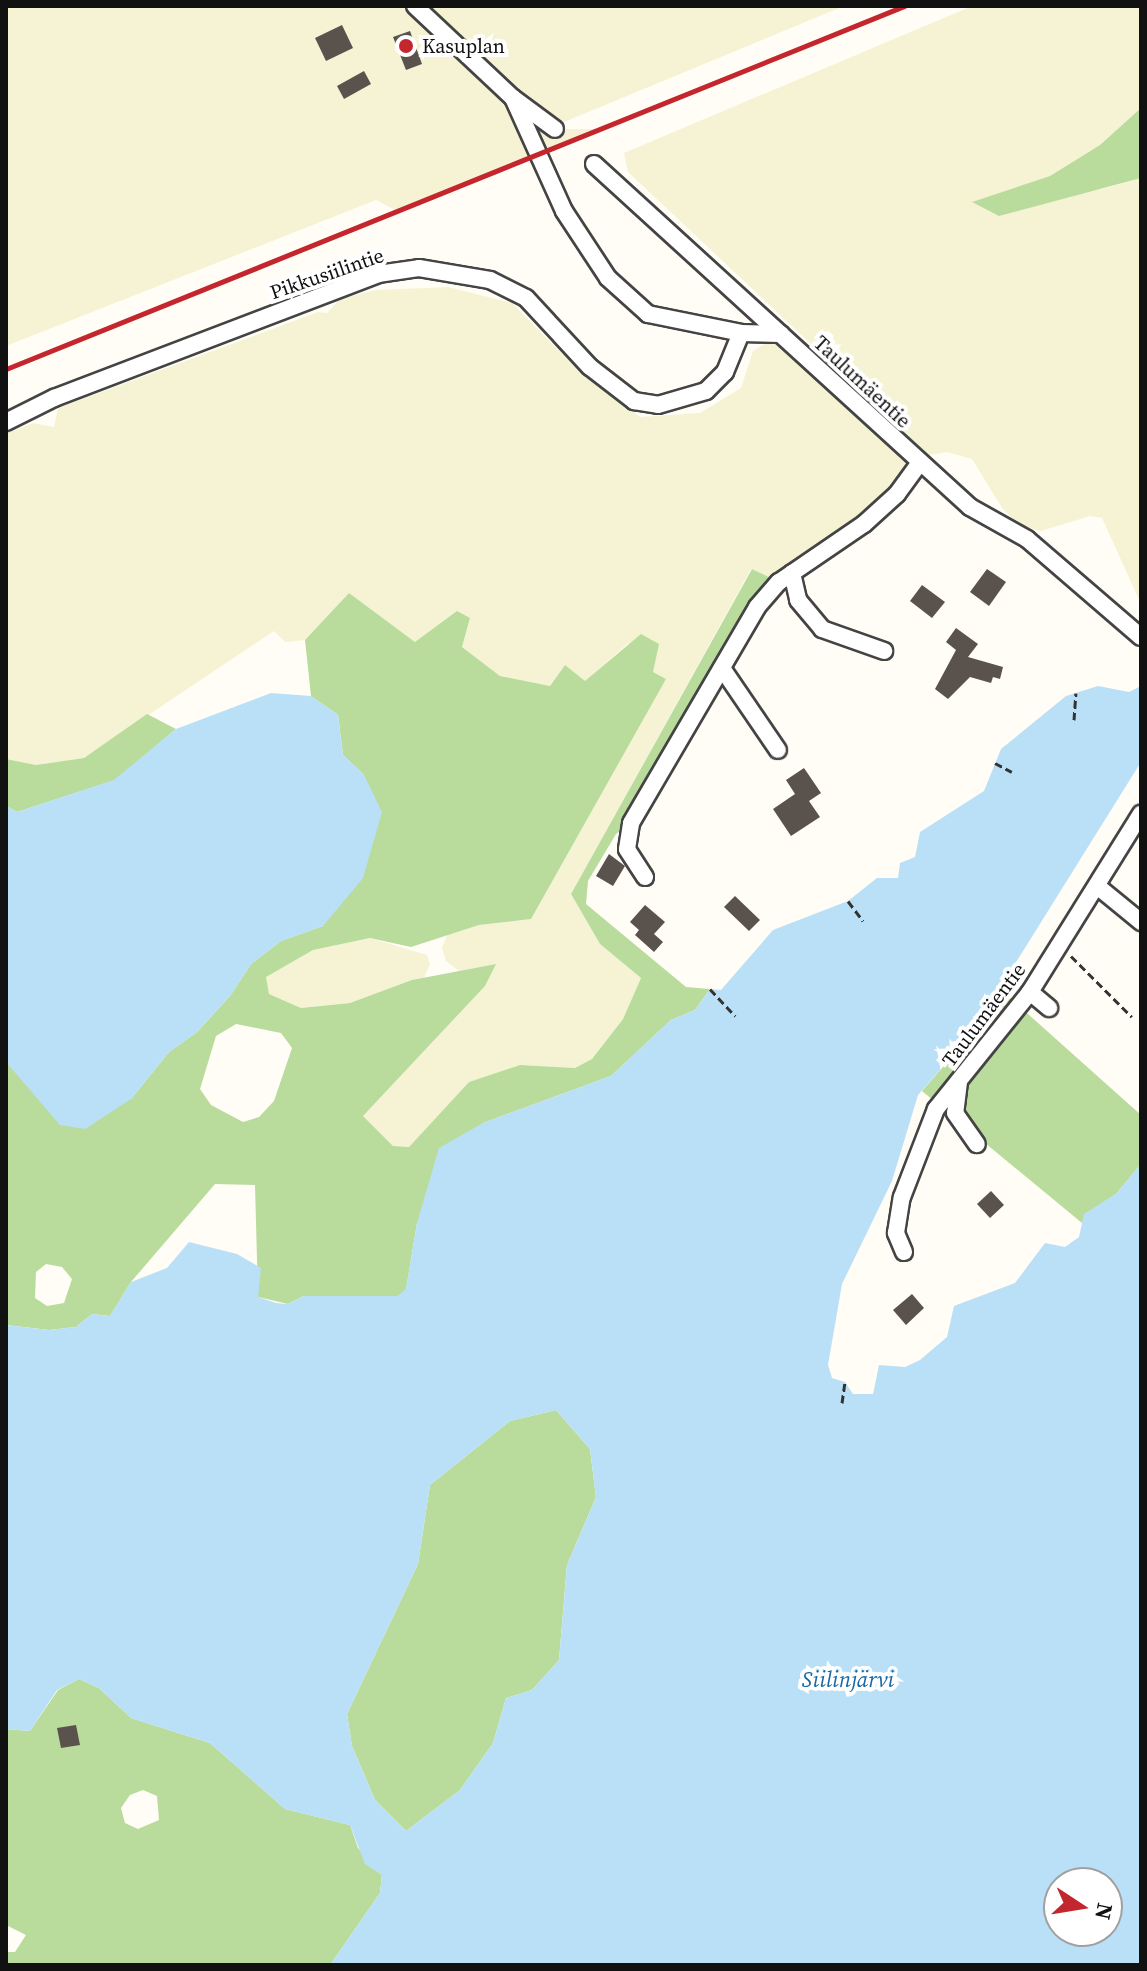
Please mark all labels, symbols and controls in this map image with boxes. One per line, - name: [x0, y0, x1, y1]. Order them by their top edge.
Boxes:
- place label: Kasuplan: [422, 34, 505, 58]
- marker: Kasuplan: [397, 37, 415, 55]
- street label: Pikkusiilintie: [267, 243, 387, 305]
- street label: Taulumäentie: [809, 331, 915, 433]
- street label: Taulumäentie: [937, 958, 1031, 1072]
- water label: Siilinjärvi: [802, 1667, 894, 1693]
- north arrow: [1043, 1867, 1123, 1947]
- text: N: [1088, 1901, 1121, 1923]

